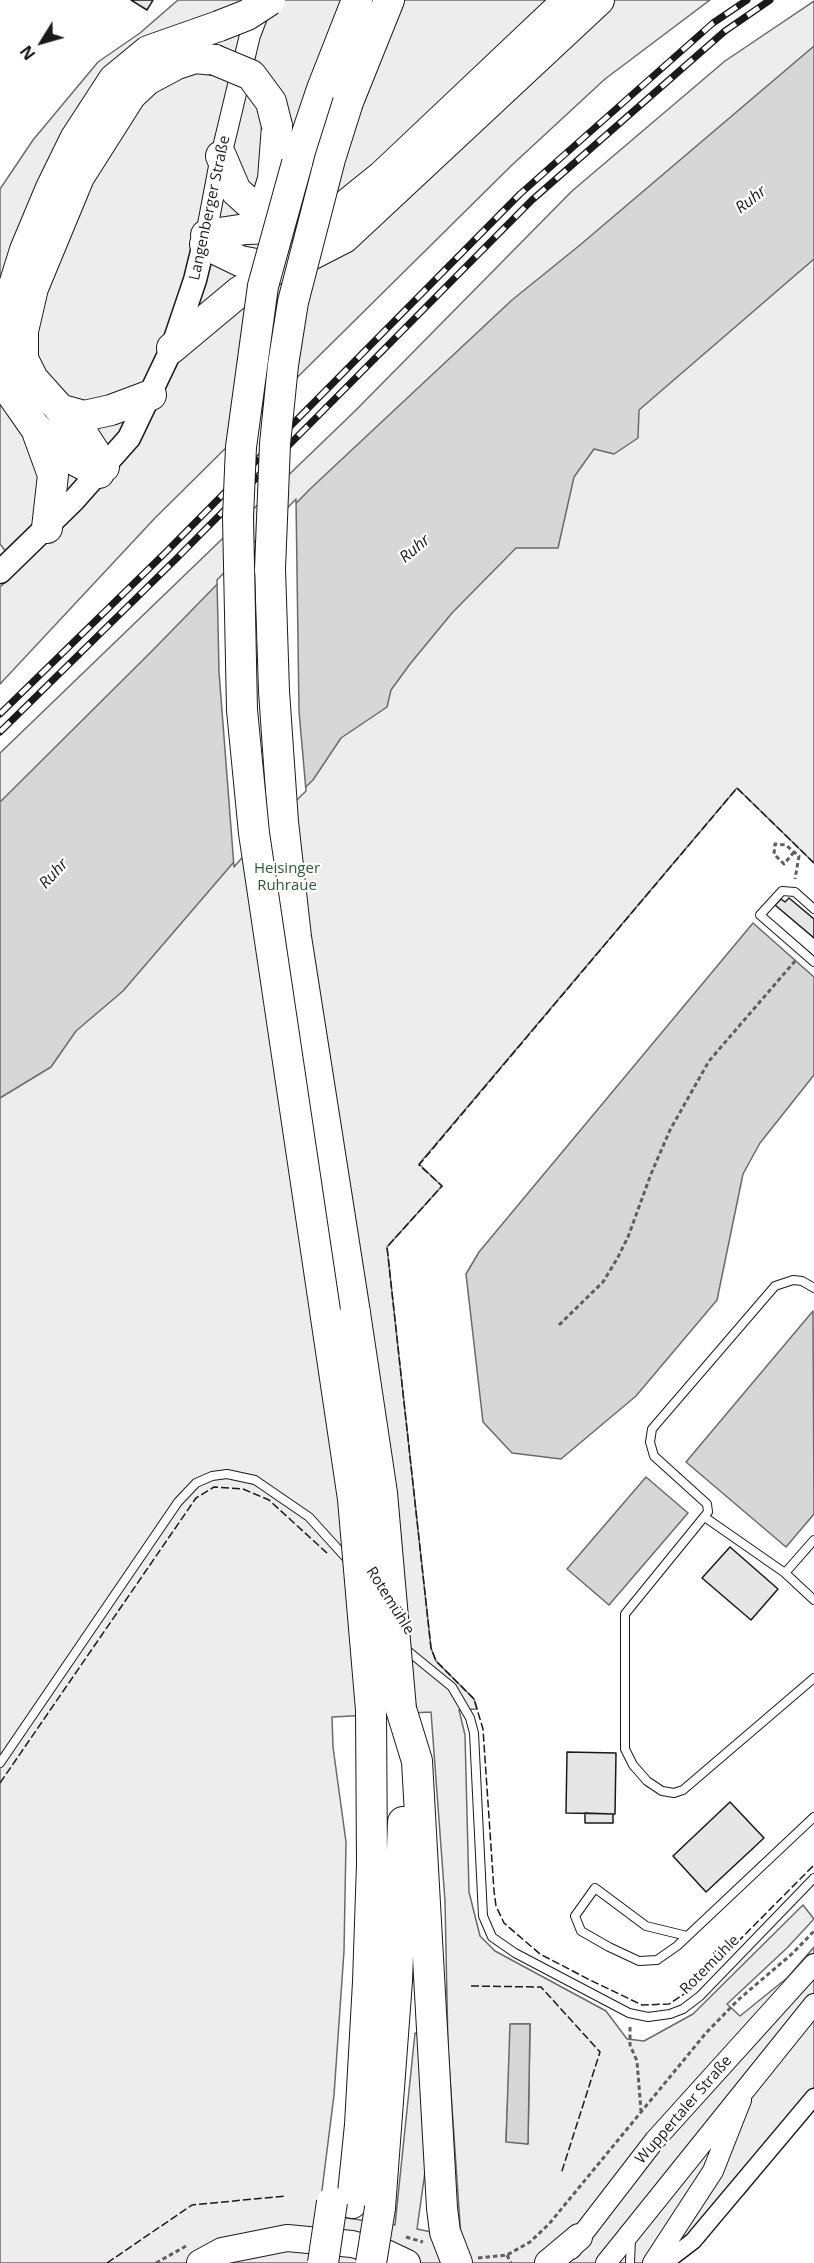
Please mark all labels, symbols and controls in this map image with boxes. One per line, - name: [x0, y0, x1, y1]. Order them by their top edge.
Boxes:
- north arrow: [12, 12, 72, 72]
- text: N: [15, 41, 40, 65]
- street label: Langenberger Straße: [186, 134, 234, 282]
- water label: Ruhr: [732, 182, 770, 218]
- water label: Ruhr: [396, 531, 434, 567]
- water label: Ruhr: [35, 855, 73, 893]
- park label: Heisinger Ruhraue: [254, 860, 320, 895]
- street label: Rotemühle: [362, 1564, 418, 1638]
- street label: Rotemühle: [677, 1932, 743, 1998]
- street label: Wuppertaler Straße: [632, 2052, 736, 2168]

